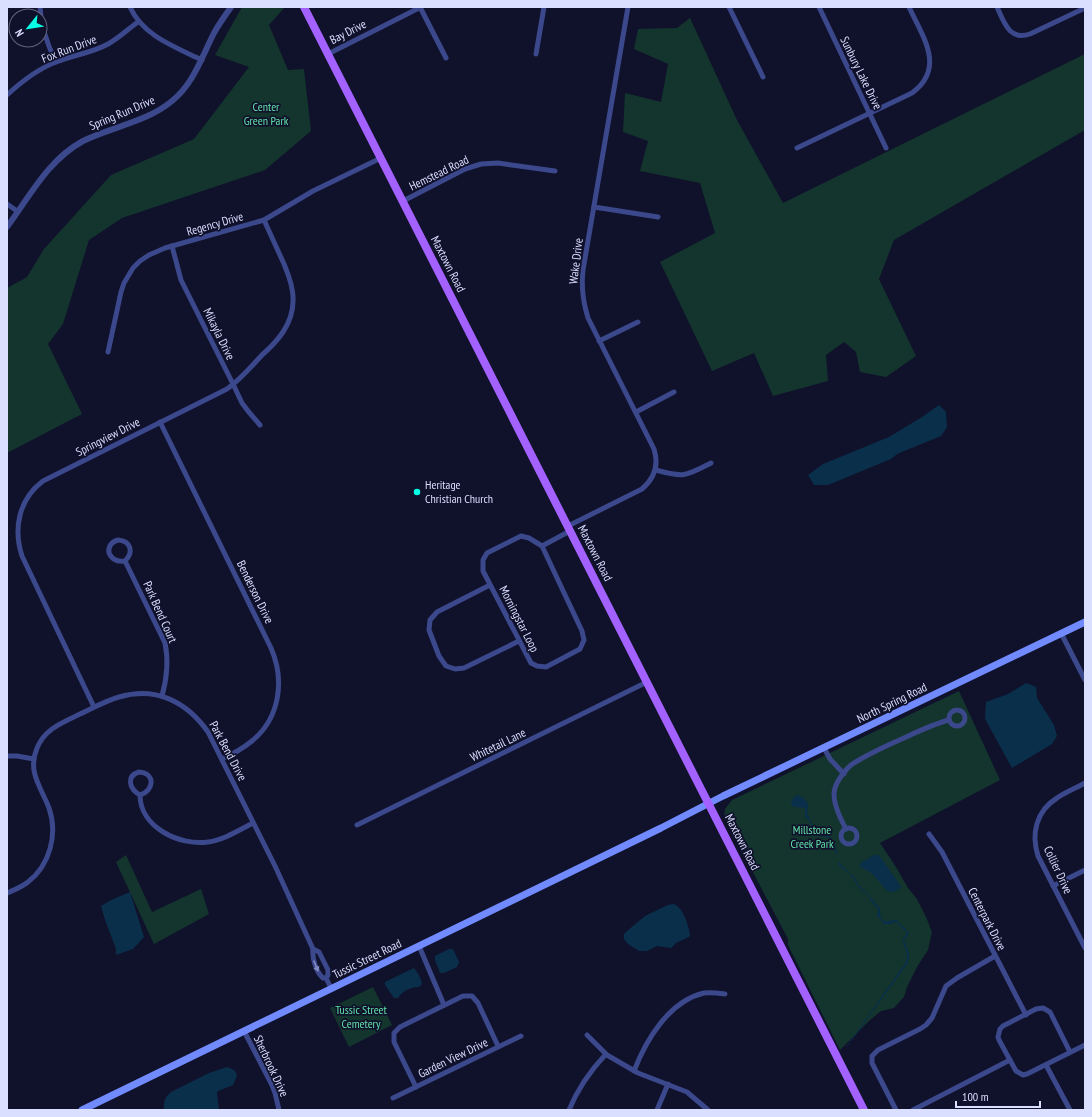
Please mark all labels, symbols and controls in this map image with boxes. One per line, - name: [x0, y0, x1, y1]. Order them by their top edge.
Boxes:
- north arrow: [8, 8, 48, 48]
- street label: Bay Drive: [327, 16, 369, 47]
- text: N: [12, 27, 27, 39]
- street label: Fox Run Drive: [39, 31, 98, 66]
- street label: Sunbury Lake Drive: [837, 34, 886, 112]
- street label: Spring Run Drive: [87, 92, 157, 133]
- park label: Center Green Park: [244, 99, 289, 128]
- street label: Hemstead Road: [407, 152, 471, 193]
- street label: Regency Drive: [185, 208, 245, 239]
- street label: Maxtown Road: [428, 233, 469, 294]
- street label: Wake Drive: [565, 237, 586, 285]
- street label: Mikayla Drive: [200, 305, 239, 362]
- street label: Springview Drive: [73, 414, 142, 459]
- place label: Heritage Christian Church: [425, 477, 493, 506]
- marker: Heritage Christian Church: [412, 487, 422, 497]
- street label: Maxtown Road: [575, 522, 616, 583]
- street label: Benderson Drive: [234, 558, 277, 626]
- street label: Park Bend Court: [140, 579, 181, 646]
- street label: Morningstar Loop: [496, 583, 543, 654]
- street label: North Spring Road: [854, 679, 929, 726]
- street label: Park Bend Drive: [206, 718, 250, 783]
- street label: Whitetail Lane: [468, 725, 528, 764]
- street label: Maxtown Road: [722, 811, 763, 872]
- park label: Millstone Creek Park: [790, 822, 834, 851]
- street label: Collier Drive: [1041, 843, 1076, 896]
- street label: Centerpark Drive: [965, 885, 1010, 953]
- street label: Tussic Street Road: [330, 935, 404, 982]
- one-way arrow: [314, 960, 320, 972]
- park label: Tussic Street Cemetery: [335, 1002, 388, 1031]
- street label: Sherbrook Drive: [251, 1033, 292, 1099]
- street label: Garden View Drive: [415, 1034, 490, 1081]
- scale bar: [956, 1083, 1040, 1109]
- text: 100 m: [962, 1089, 989, 1104]

